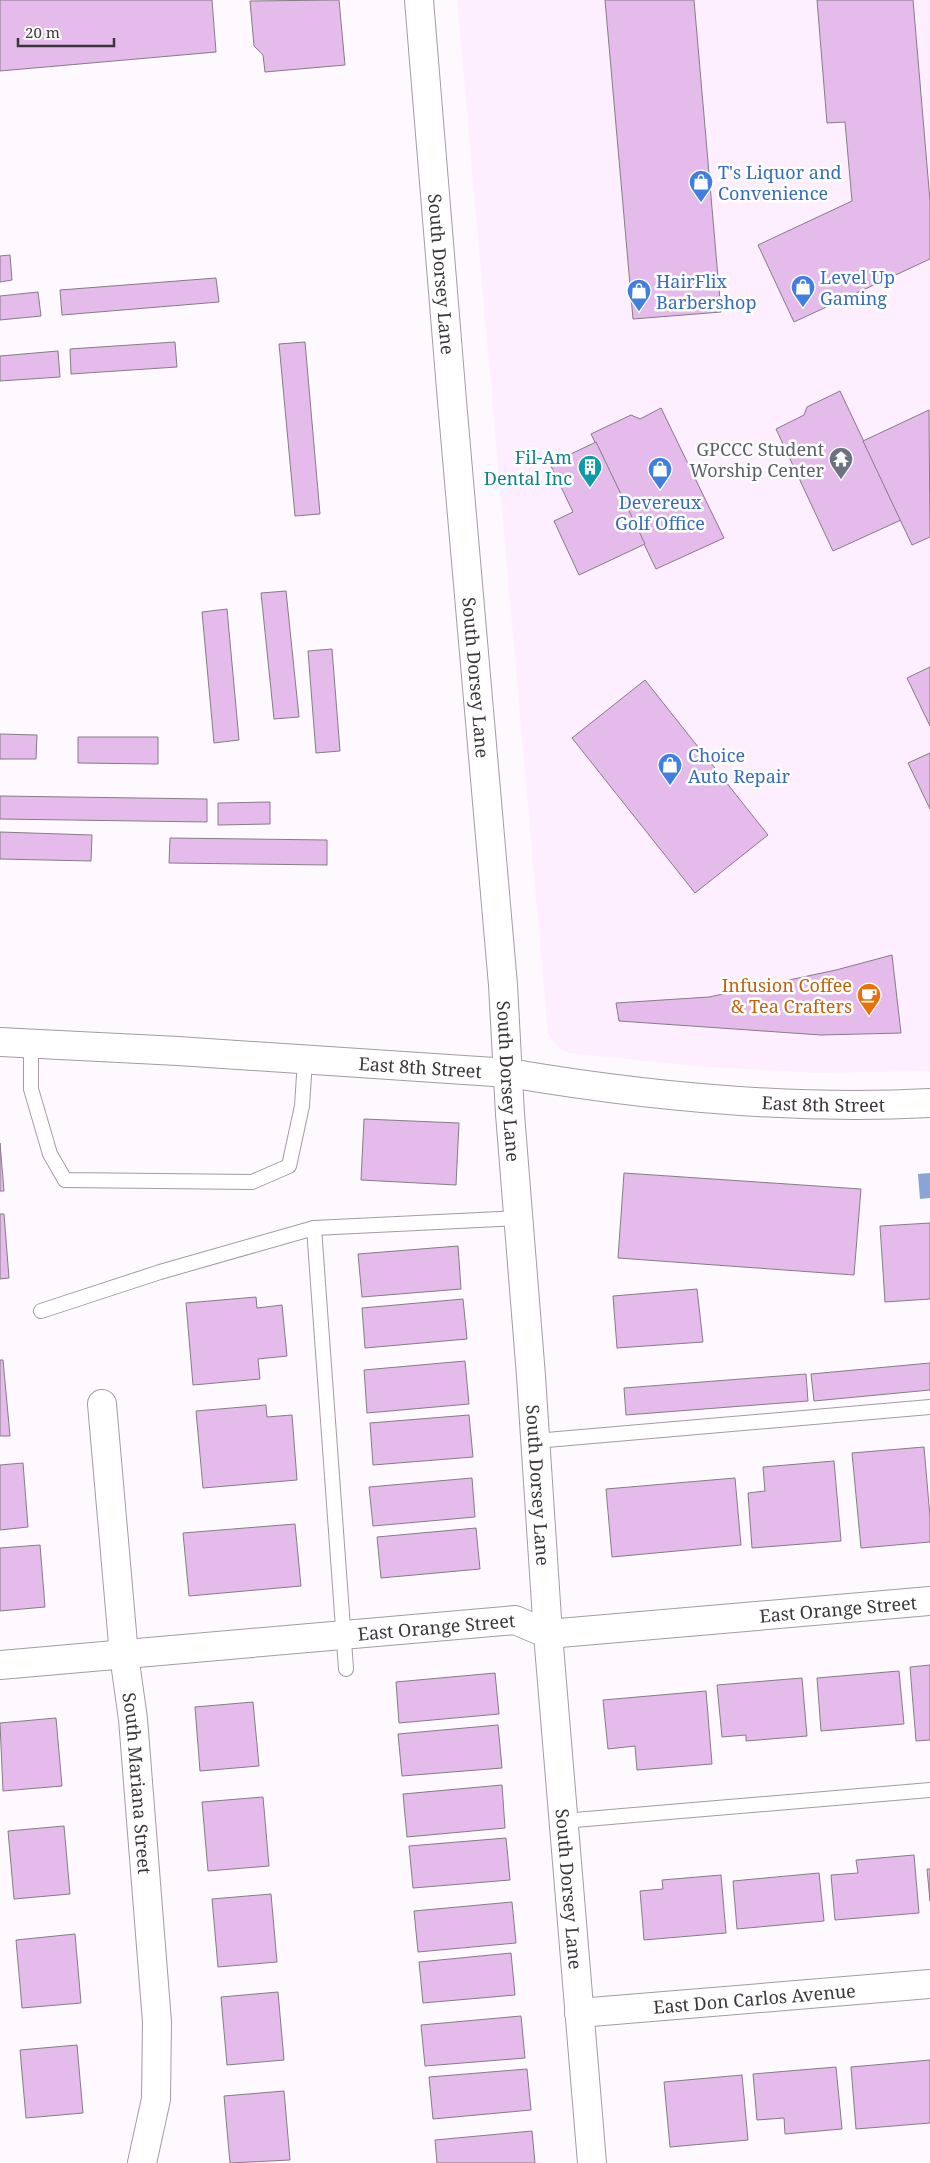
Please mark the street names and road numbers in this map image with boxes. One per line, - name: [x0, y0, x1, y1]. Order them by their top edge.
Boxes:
- street label: South Dorsey Lane: [423, 193, 460, 355]
- street label: South Dorsey Lane: [457, 596, 495, 759]
- street label: South Dorsey Lane: [492, 1000, 526, 1163]
- street label: East 8th Street: [358, 1051, 483, 1083]
- street label: East 8th Street: [761, 1090, 885, 1117]
- street label: South Dorsey Lane: [521, 1404, 555, 1566]
- street label: East Orange Street: [758, 1590, 918, 1628]
- street label: East Orange Street: [357, 1608, 516, 1646]
- street label: South Mariana Street: [117, 1691, 157, 1875]
- street label: South Dorsey Lane: [551, 1808, 588, 1970]
- street label: East Don Carlos Avenue: [652, 1978, 857, 2019]

